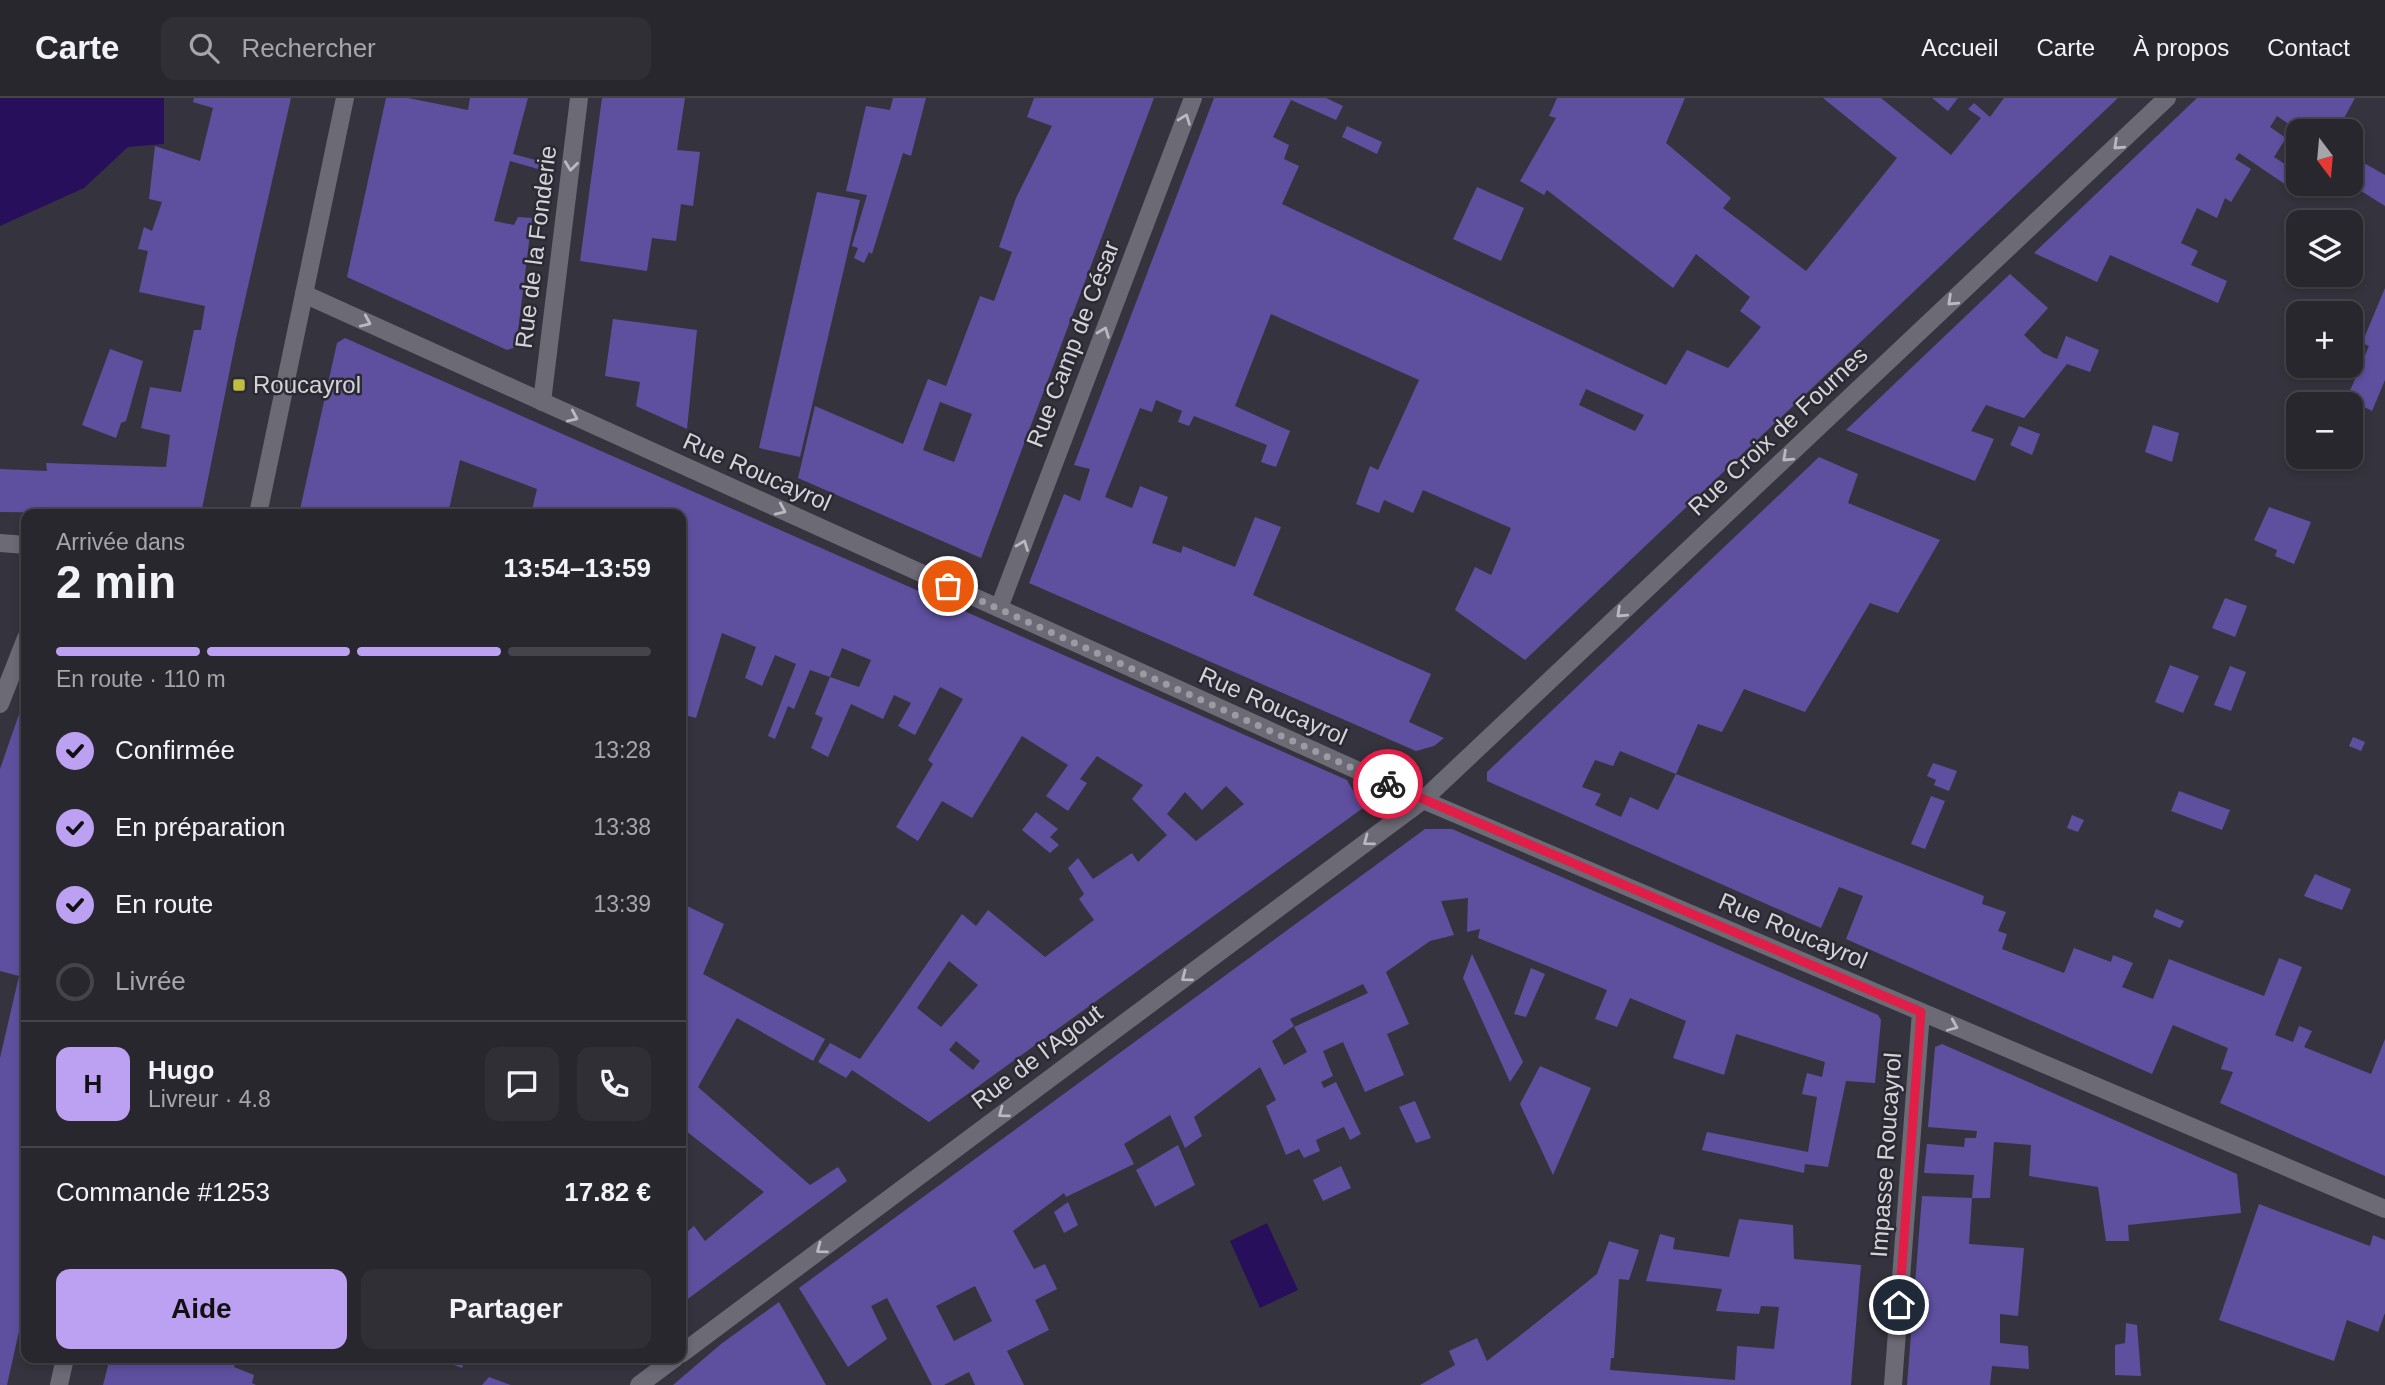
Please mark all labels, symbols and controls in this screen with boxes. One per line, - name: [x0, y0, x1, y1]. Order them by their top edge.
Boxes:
- search box: [161, 17, 651, 80]
- text: Carte: [35, 29, 119, 66]
- icon: search: [185, 29, 223, 67]
- text: Rechercher: [241, 33, 376, 63]
- text: Accueil: [1921, 34, 1999, 61]
- text: Carte: [2037, 34, 2095, 61]
- text: À propos: [2133, 34, 2229, 61]
- text: Contact: [2267, 34, 2350, 61]
- one-way arrow: [1176, 114, 1190, 126]
- north arrow: [2286, 119, 2362, 196]
- map controls: [2286, 119, 2363, 469]
- one-way arrow: [2113, 136, 2126, 149]
- street label: Rue de la Fonderie: [510, 144, 561, 350]
- one-way arrow: [563, 160, 578, 172]
- button: layers: [2286, 210, 2363, 287]
- street label: Rue Camp de César: [1021, 237, 1124, 451]
- one-way arrow: [1947, 293, 1960, 305]
- button: +: [2286, 301, 2363, 378]
- one-way arrow: [359, 314, 371, 328]
- one-way arrow: [1095, 327, 1109, 339]
- street label: Rue Croix de Fournes: [1683, 341, 1873, 521]
- place label: Roucayrol: [253, 371, 361, 398]
- marker: Roucayrol: [231, 377, 247, 393]
- button: −: [2286, 392, 2363, 469]
- one-way arrow: [566, 409, 579, 423]
- street label: Rue Roucayrol: [679, 427, 835, 516]
- one-way arrow: [1782, 449, 1795, 461]
- one-way arrow: [774, 502, 786, 516]
- text: Arrivée dans: [56, 529, 185, 555]
- one-way arrow: [1015, 539, 1029, 551]
- text: 13:54–13:59: [504, 553, 651, 583]
- text: 2 min: [56, 556, 176, 608]
- pin: [918, 556, 978, 616]
- icon: bag: [929, 567, 967, 605]
- one-way arrow: [1616, 605, 1629, 618]
- street label: Rue Roucayrol: [1195, 661, 1351, 750]
- text: En route · 110 m: [56, 666, 226, 692]
- icon: check: [56, 732, 94, 770]
- text: Confirmée: [115, 735, 235, 765]
- text: 13:28: [593, 737, 651, 763]
- courier: [1353, 749, 1423, 819]
- icon: bike: [1369, 765, 1407, 803]
- icon: check: [56, 809, 94, 847]
- text: En préparation: [115, 812, 286, 842]
- text: 13:38: [593, 814, 651, 840]
- one-way arrow: [1363, 833, 1376, 845]
- icon: check: [56, 886, 94, 924]
- street label: Rue Roucayrol: [1715, 887, 1872, 974]
- text: En route: [115, 889, 213, 919]
- text: 13:39: [593, 891, 651, 917]
- text: Livrée: [115, 966, 186, 996]
- one-way arrow: [1181, 969, 1193, 982]
- street label: Rue de l'Agout: [966, 998, 1108, 1115]
- one-way arrow: [1946, 1018, 1959, 1032]
- button: chat: [485, 1047, 559, 1121]
- button: phone: [577, 1047, 651, 1121]
- street label: Impasse Roucayrol: [1865, 1052, 1906, 1258]
- text: Hugo: [148, 1055, 214, 1085]
- text: H: [84, 1069, 102, 1099]
- text: Livreur · 4.8: [148, 1086, 271, 1112]
- one-way arrow: [998, 1105, 1011, 1118]
- text: Commande #1253: [56, 1177, 270, 1207]
- text: 17.82 €: [564, 1177, 651, 1207]
- one-way arrow: [816, 1241, 829, 1254]
- button: Aide: [56, 1269, 347, 1349]
- button: Partager: [361, 1269, 651, 1349]
- pin: [1869, 1275, 1929, 1335]
- icon: home: [1880, 1286, 1918, 1324]

